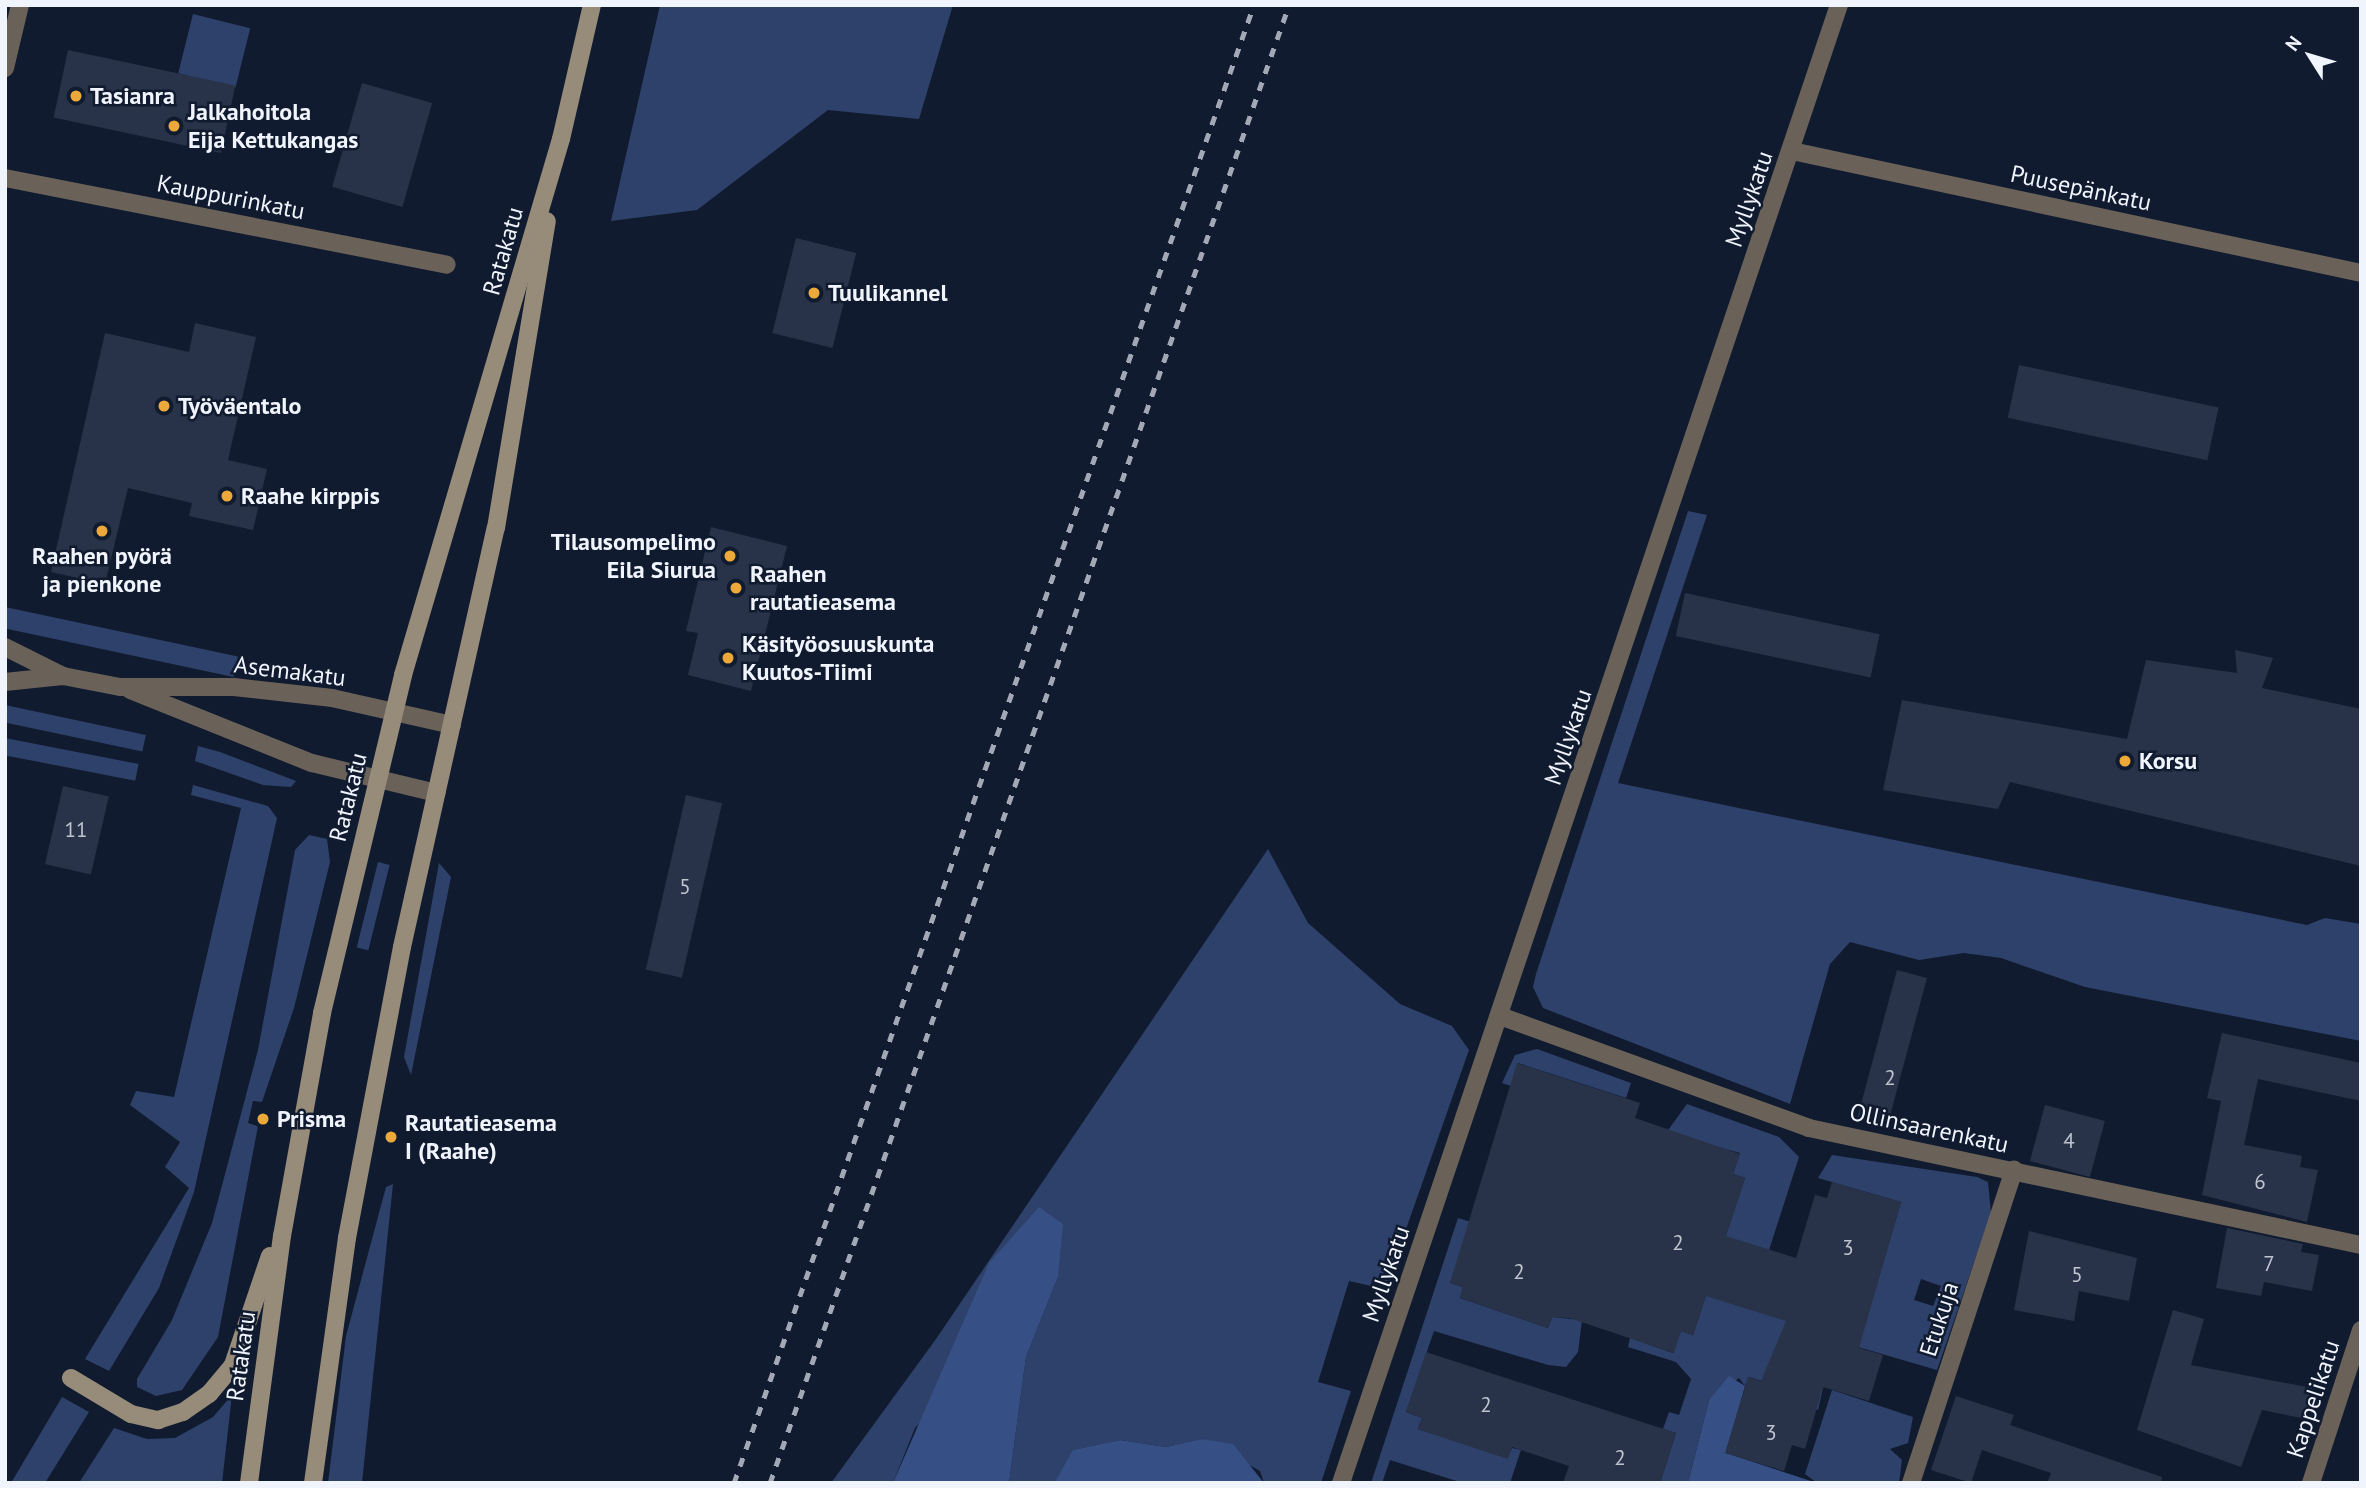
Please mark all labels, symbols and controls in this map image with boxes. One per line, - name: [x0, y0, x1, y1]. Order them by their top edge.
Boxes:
- north arrow: [2275, 21, 2345, 91]
- text: N: [2280, 31, 2307, 56]
- place label: Tasianra: [90, 82, 175, 110]
- marker: Tasianra: [68, 88, 84, 104]
- place label: Jalkahoitola Eija Kettukangas: [188, 98, 358, 154]
- marker: Jalkahoitola Eija Kettukangas: [166, 118, 182, 134]
- street label: Myllykatu: [1719, 147, 1779, 251]
- street label: Puusepänkatu: [2008, 159, 2154, 217]
- street label: Kauppurinkatu: [155, 169, 307, 225]
- street label: Ratakatu: [477, 204, 529, 298]
- place label: Tuulikannel: [828, 279, 948, 307]
- marker: Tuulikannel: [806, 285, 822, 301]
- place label: Työväentalo: [178, 392, 301, 420]
- marker: Työväentalo: [156, 398, 172, 414]
- place label: Raahe kirppis: [241, 482, 380, 510]
- marker: Raahe kirppis: [219, 488, 235, 504]
- marker: Raahen pyörä ja pienkone: [94, 523, 110, 539]
- place label: Tilausompelimo Eila Siurua: [551, 528, 716, 584]
- place label: Raahen pyörä ja pienkone: [32, 542, 172, 598]
- marker: Tilausompelimo Eila Siurua: [722, 548, 738, 564]
- place label: Raahen rautatieasema: [750, 560, 896, 616]
- marker: Raahen rautatieasema: [728, 580, 744, 596]
- place label: Käsityöosuuskunta Kuutos-Tiimi: [742, 630, 934, 686]
- street label: Asemakatu: [233, 650, 347, 692]
- marker: Käsityöosuuskunta Kuutos-Tiimi: [720, 650, 736, 666]
- street label: Myllykatu: [1538, 685, 1598, 789]
- place label: Korsu: [2139, 747, 2197, 775]
- street label: Ratakatu: [323, 750, 373, 844]
- marker: Korsu: [2117, 753, 2133, 769]
- house number: 11: [65, 817, 87, 843]
- house number: 5: [679, 874, 691, 900]
- house number: 2: [1884, 1065, 1896, 1091]
- street label: Ollinsaarenkatu: [1847, 1097, 2011, 1159]
- place label: Prisma: [277, 1105, 346, 1133]
- place label: Rautatieasema I (Raahe): [405, 1109, 557, 1165]
- marker: Prisma: [255, 1111, 271, 1127]
- house number: 4: [2063, 1128, 2075, 1154]
- marker: Rautatieasema I (Raahe): [383, 1129, 399, 1145]
- house number: 6: [2254, 1169, 2266, 1195]
- street label: Myllykatu: [1356, 1222, 1416, 1326]
- house number: 2: [1672, 1230, 1684, 1256]
- house number: 3: [1842, 1235, 1854, 1261]
- house number: 7: [2263, 1251, 2275, 1277]
- house number: 2: [1513, 1259, 1525, 1285]
- house number: 5: [2071, 1262, 2083, 1288]
- street label: Etukuja: [1913, 1278, 1965, 1360]
- street label: Ratakatu: [220, 1309, 262, 1403]
- street label: Kappelikatu: [2280, 1337, 2346, 1461]
- house number: 2: [1480, 1392, 1492, 1418]
- house number: 3: [1765, 1420, 1777, 1446]
- house number: 2: [1614, 1445, 1626, 1471]

